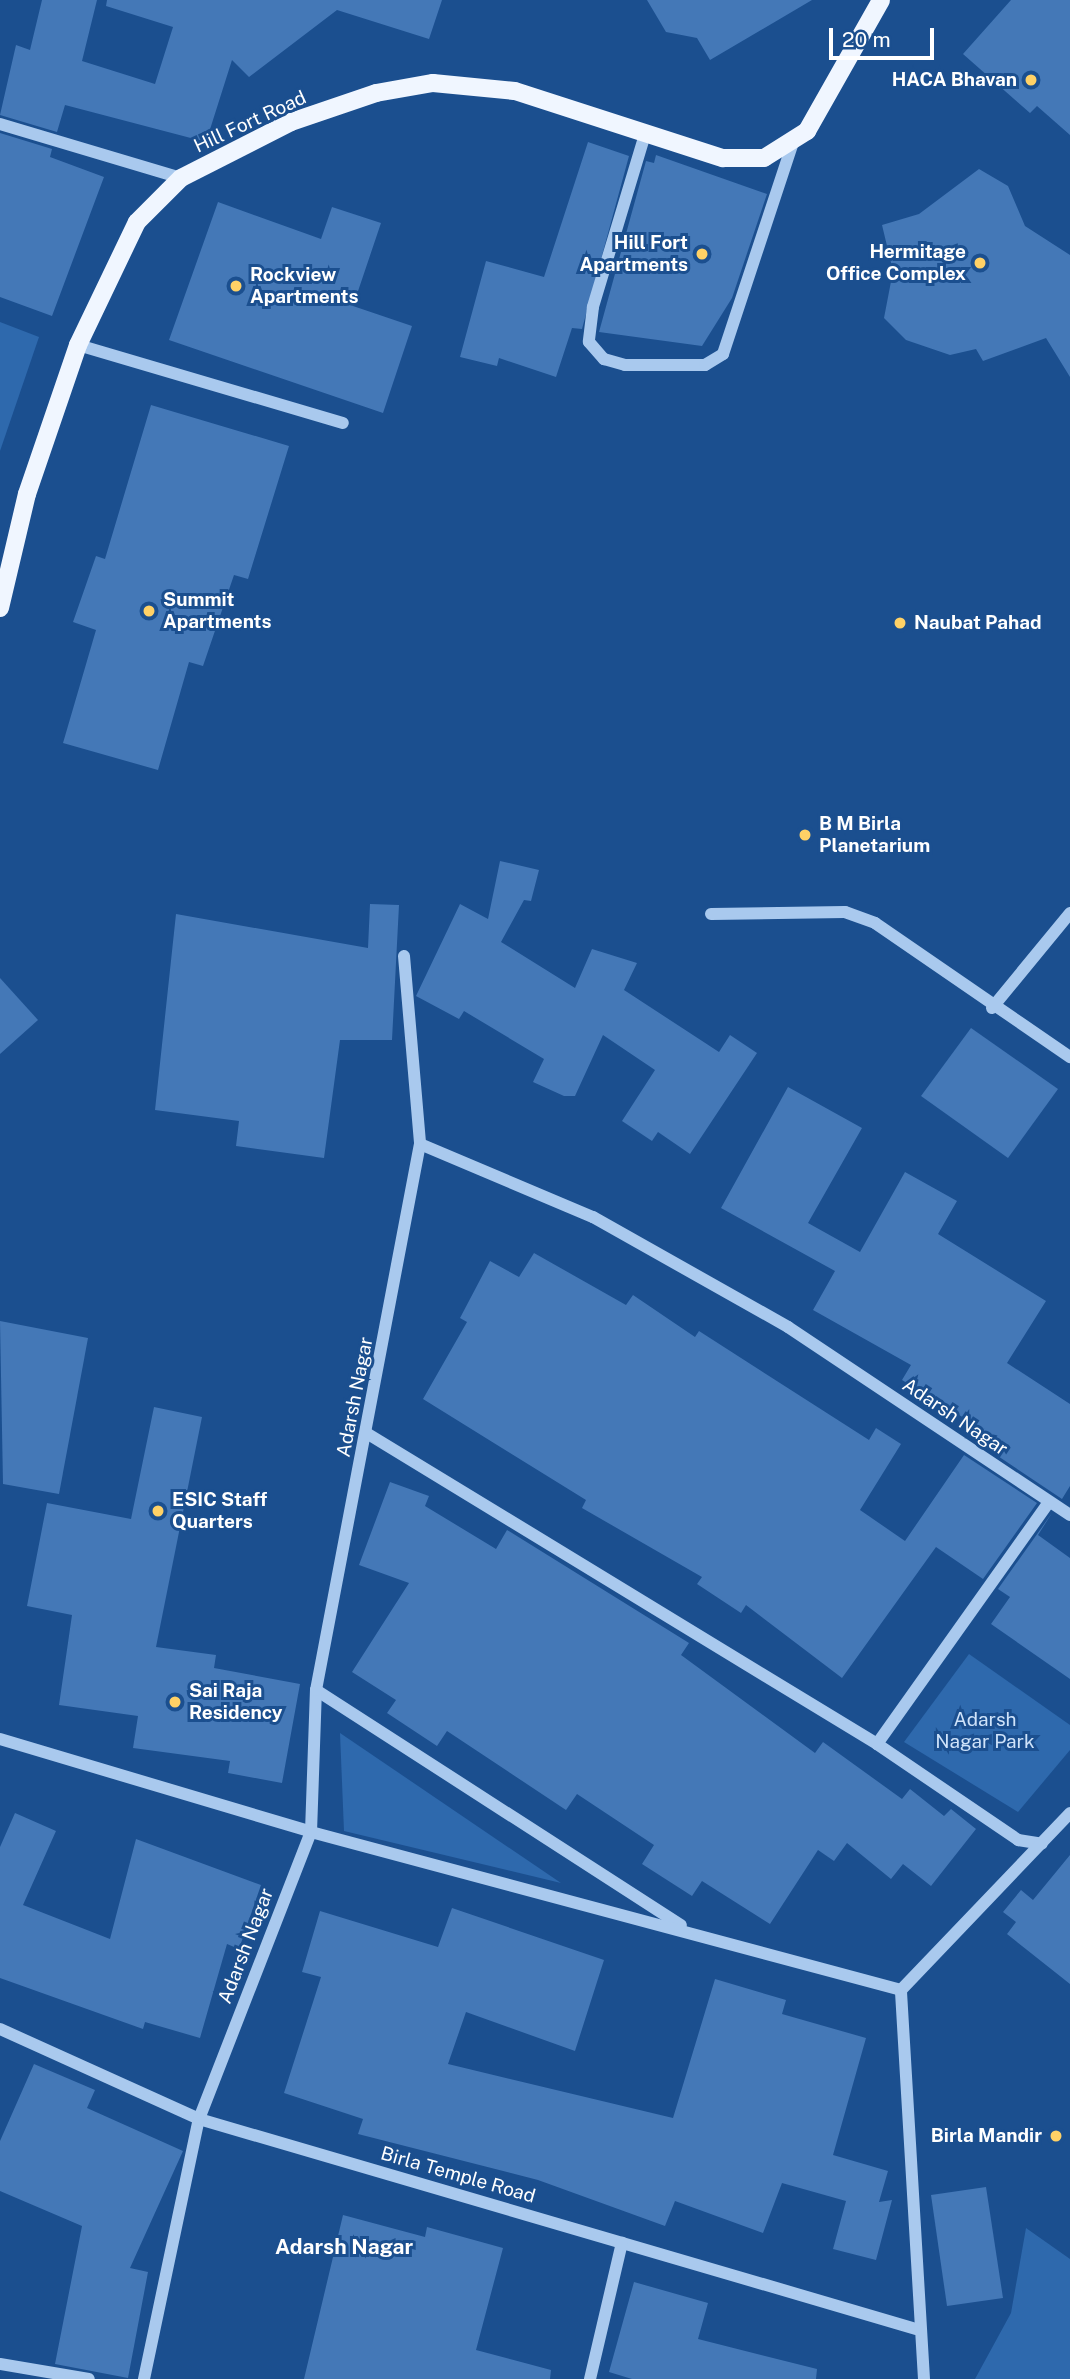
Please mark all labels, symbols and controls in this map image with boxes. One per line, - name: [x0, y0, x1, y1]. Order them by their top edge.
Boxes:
- scale bar: [832, 14, 937, 58]
- text: 20 m: [842, 27, 891, 52]
- place label: HACA Bhavan: [892, 69, 1017, 91]
- marker: HACA Bhavan: [1023, 72, 1039, 88]
- street label: Hill Fort Road: [190, 86, 310, 158]
- place label: Hill Fort Apartments: [580, 232, 688, 276]
- place label: Hermitage Office Complex: [826, 241, 966, 285]
- marker: Hill Fort Apartments: [694, 246, 710, 262]
- marker: Hermitage Office Complex: [972, 255, 988, 271]
- place label: Rockview Apartments: [250, 264, 358, 308]
- marker: Rockview Apartments: [228, 278, 244, 294]
- place label: Summit Apartments: [163, 589, 271, 633]
- marker: Summit Apartments: [141, 603, 157, 619]
- place label: Naubat Pahad: [914, 612, 1041, 634]
- marker: Naubat Pahad: [892, 615, 908, 631]
- place label: B M Birla Planetarium: [819, 813, 930, 857]
- marker: B M Birla Planetarium: [797, 827, 813, 843]
- street label: Adarsh Nagar: [332, 1335, 378, 1459]
- street label: Adarsh Nagar: [898, 1373, 1012, 1461]
- place label: ESIC Staff Quarters: [172, 1489, 267, 1533]
- marker: ESIC Staff Quarters: [150, 1503, 166, 1519]
- place label: Sai Raja Residency: [189, 1680, 282, 1724]
- marker: Sai Raja Residency: [167, 1694, 183, 1710]
- park label: Adarsh Nagar Park: [935, 1709, 1035, 1753]
- street label: Adarsh Nagar: [214, 1885, 278, 2007]
- place label: Birla Mandir: [931, 2125, 1042, 2147]
- marker: Birla Mandir: [1048, 2128, 1064, 2144]
- street label: Birla Temple Road: [378, 2142, 538, 2208]
- district label: Adarsh Nagar: [275, 2234, 413, 2260]

